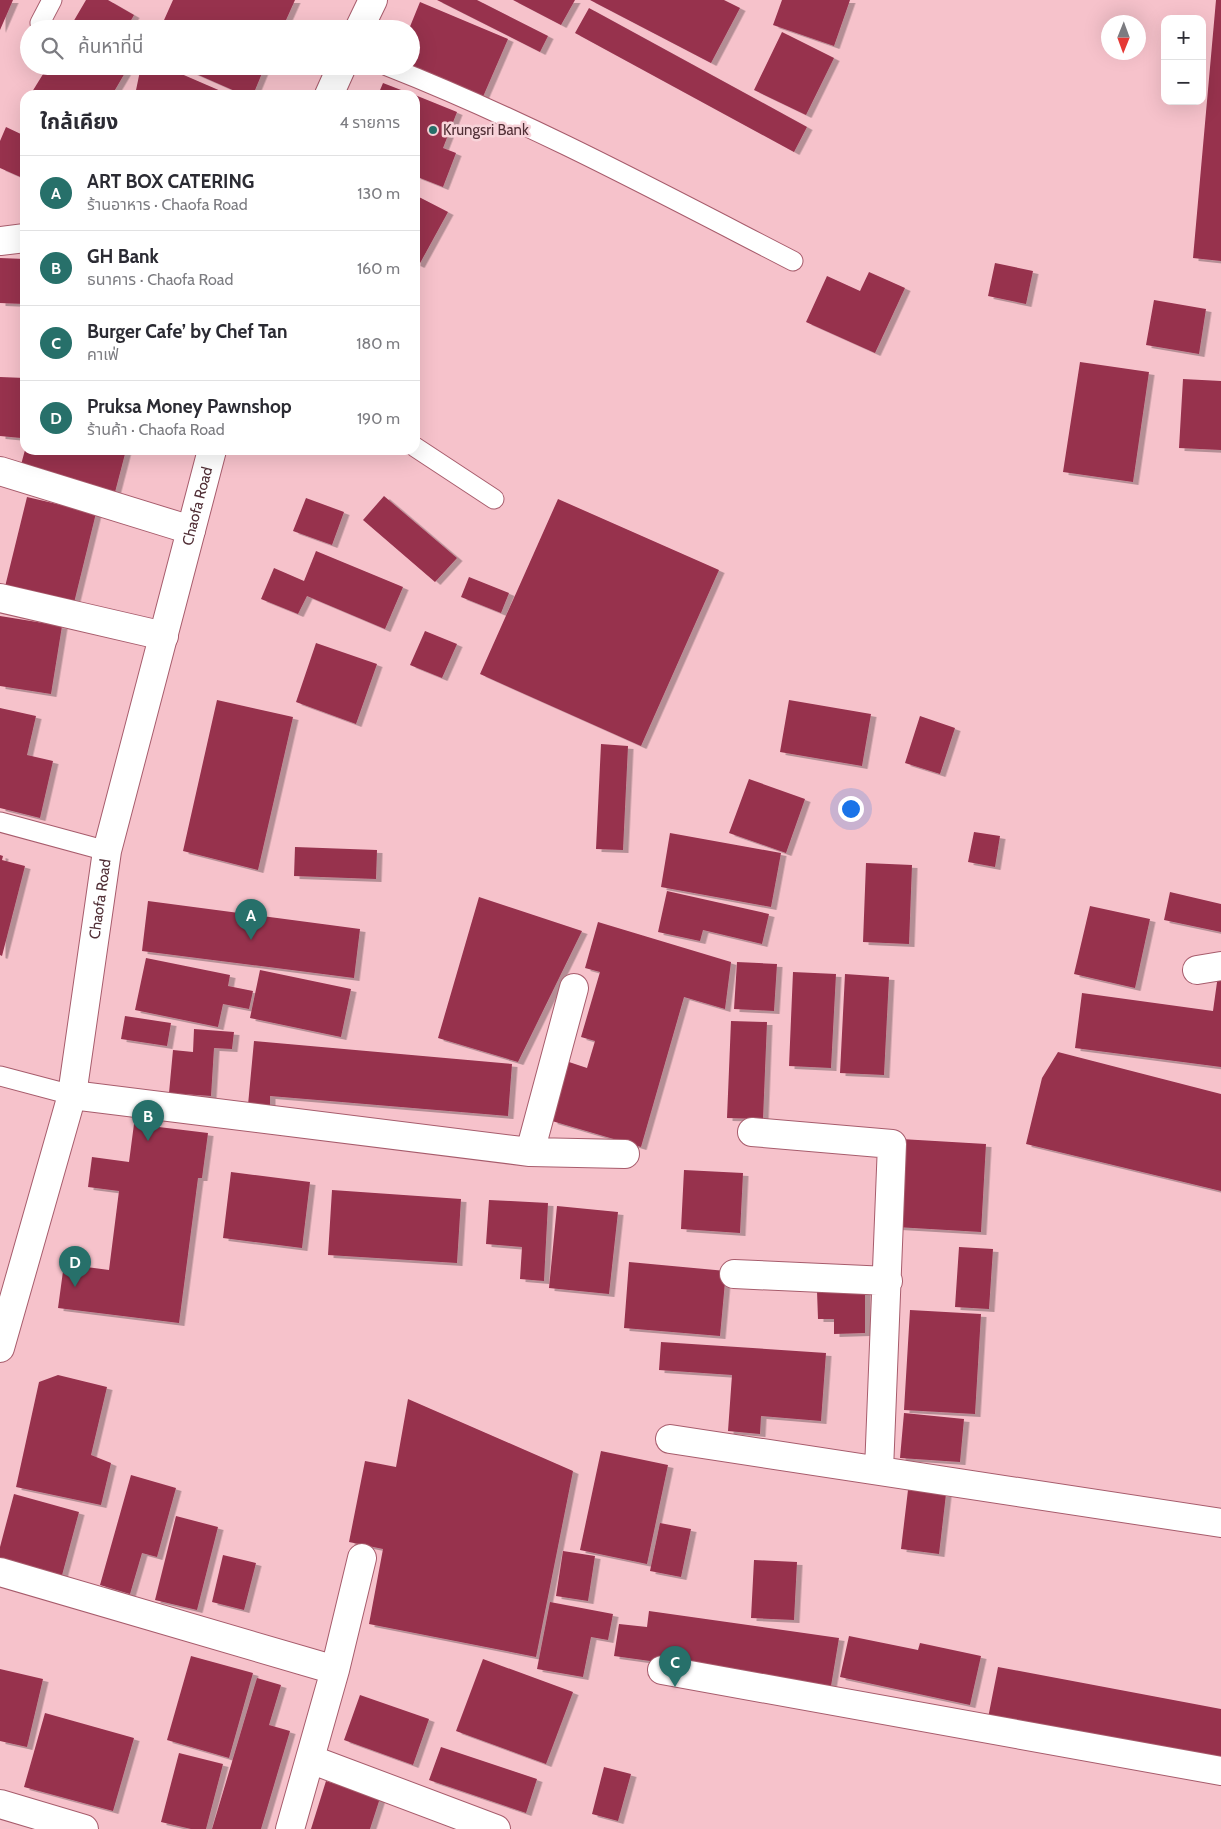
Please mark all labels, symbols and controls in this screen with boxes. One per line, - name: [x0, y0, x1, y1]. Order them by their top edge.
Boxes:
- north arrow: [1101, 15, 1146, 60]
- map controls: [1161, 15, 1206, 105]
- button: +: [1161, 15, 1206, 60]
- search box: [20, 20, 420, 75]
- icon: search: [38, 34, 66, 62]
- text: ค้นหาที่นี่: [78, 35, 143, 58]
- button: −: [1161, 60, 1206, 105]
- text: ใกล้เคียง: [40, 109, 118, 134]
- text: 4 รายการ: [339, 113, 400, 132]
- place label: Krungsri Bank: [443, 121, 529, 139]
- marker: Krungsri Bank: [427, 124, 439, 136]
- text: ART BOX CATERING: [87, 170, 255, 193]
- text: A: [51, 184, 61, 203]
- text: 130 m: [357, 184, 400, 203]
- text: ร้านอาหาร · Chaofa Road: [87, 195, 248, 214]
- text: GH Bank: [87, 245, 159, 268]
- text: B: [51, 259, 61, 278]
- text: 160 m: [357, 259, 400, 278]
- text: ธนาคาร · Chaofa Road: [87, 270, 233, 289]
- text: Burger Cafe’ by Chef Tan: [87, 320, 288, 343]
- text: C: [51, 334, 61, 353]
- text: 180 m: [356, 334, 400, 353]
- text: คาเฟ่: [87, 345, 119, 364]
- text: Pruksa Money Pawnshop: [87, 395, 292, 418]
- text: D: [50, 409, 62, 428]
- text: 190 m: [357, 409, 400, 428]
- text: ร้านค้า · Chaofa Road: [87, 420, 225, 439]
- street label: Chaofa Road: [178, 465, 216, 548]
- your location: [838, 796, 864, 822]
- street label: Chaofa Road: [85, 858, 115, 940]
- pin: A: [235, 899, 267, 940]
- pin: B: [132, 1100, 164, 1141]
- pin: D: [59, 1246, 91, 1287]
- pin: C: [659, 1646, 691, 1687]

